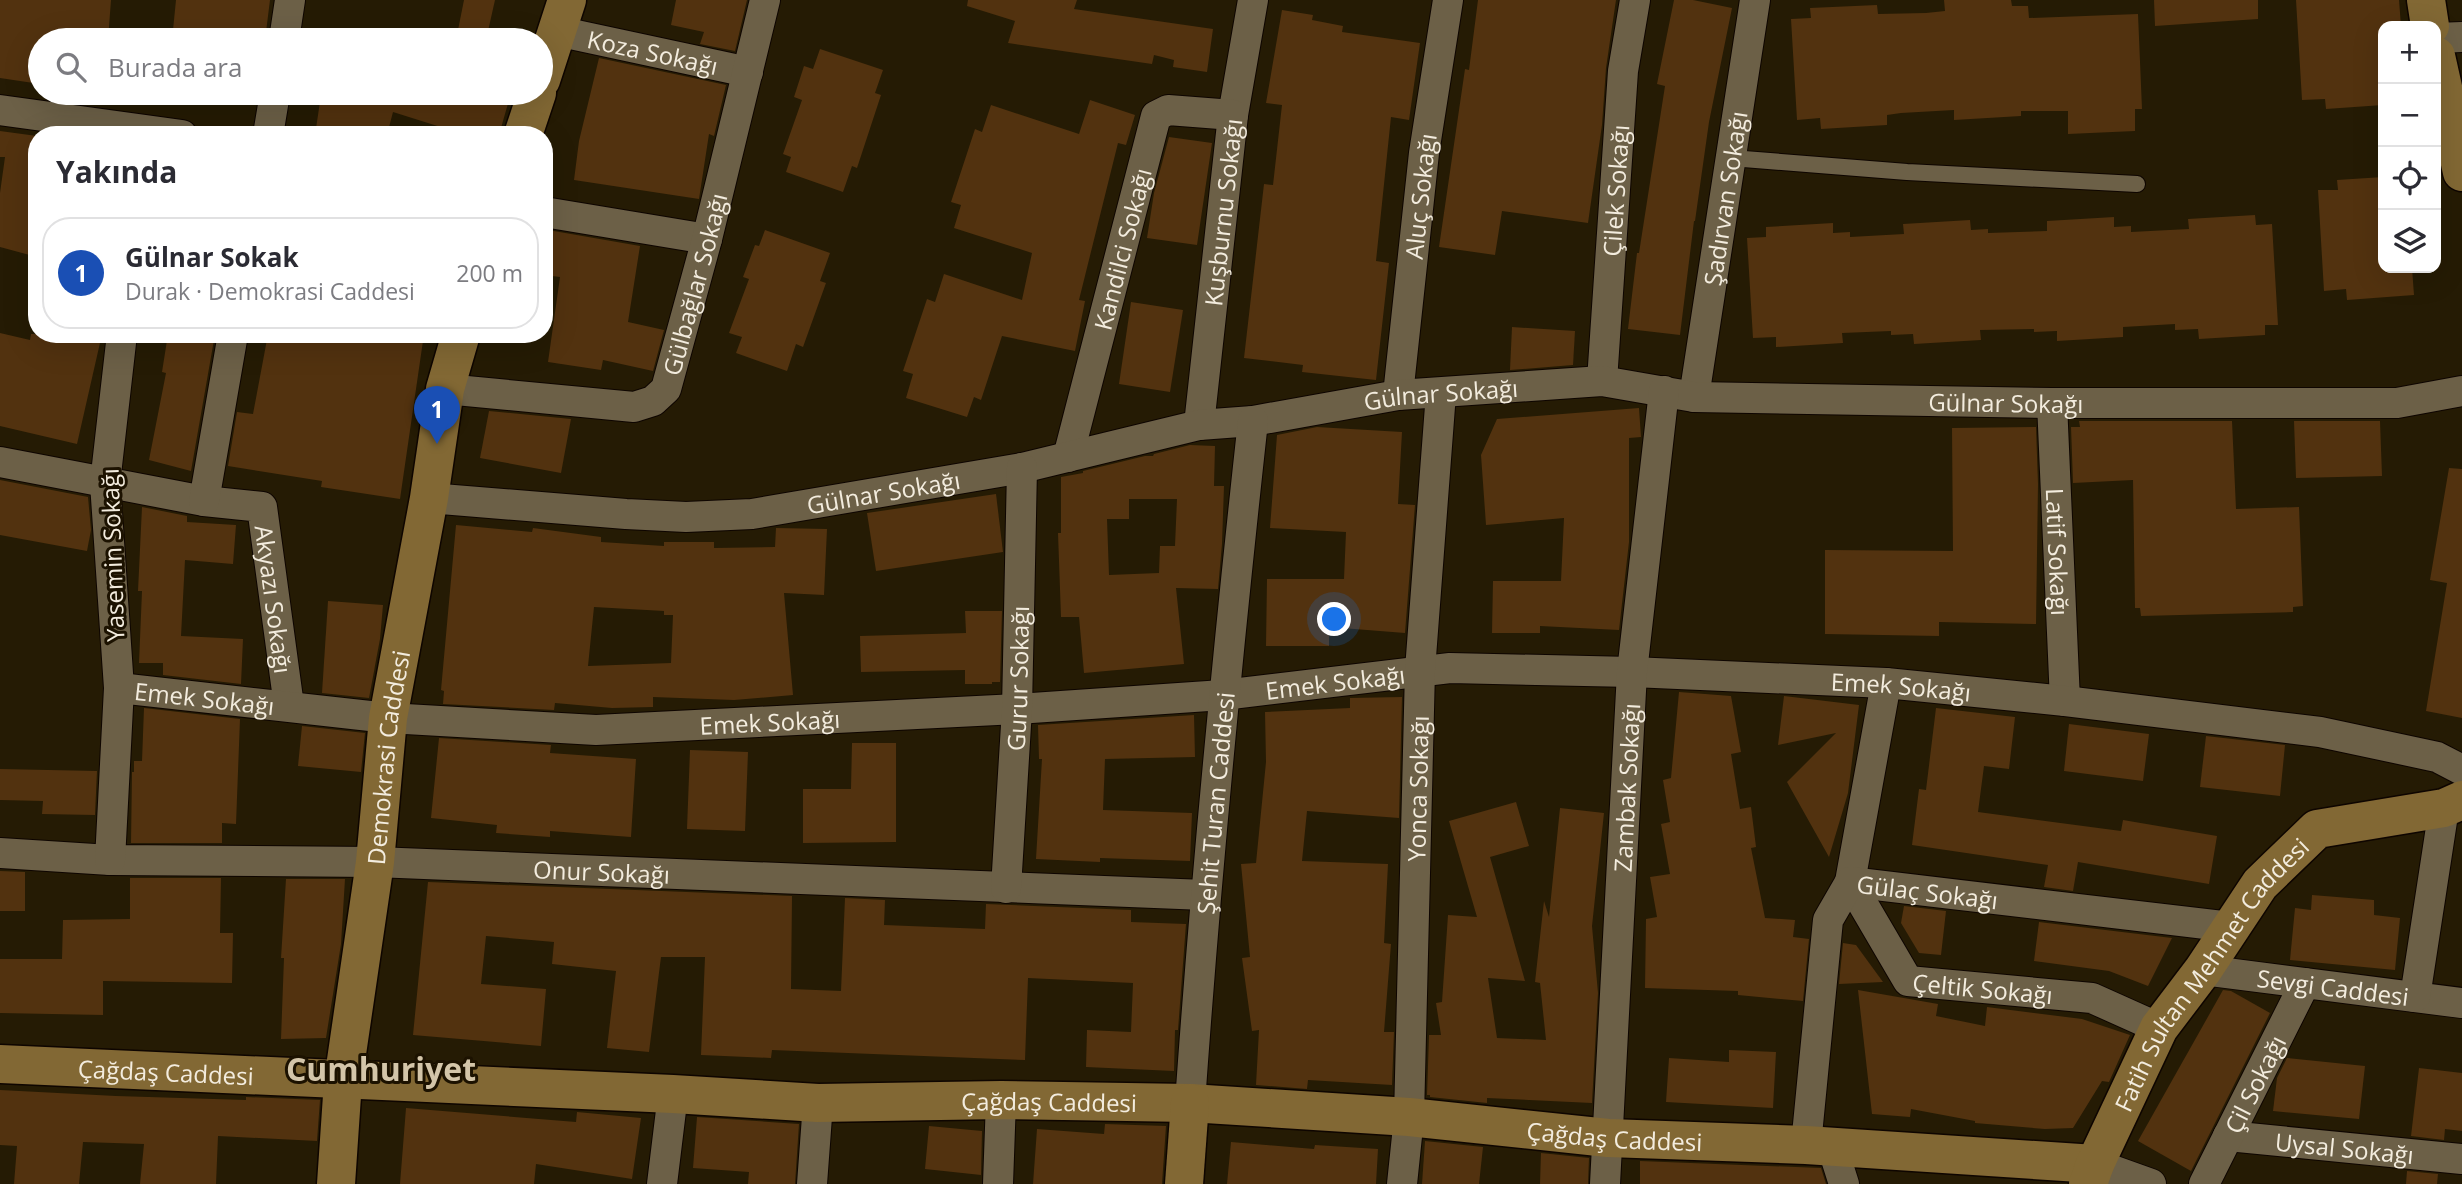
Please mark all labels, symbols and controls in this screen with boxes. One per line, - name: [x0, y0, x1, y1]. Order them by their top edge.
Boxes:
- map controls: [2378, 21, 2441, 273]
- button: +: [2378, 21, 2441, 84]
- street label: Koza Sokağı: [585, 22, 721, 82]
- search box: [28, 28, 553, 105]
- icon: search: [52, 48, 90, 86]
- text: Burada ara: [108, 49, 242, 85]
- button: −: [2378, 84, 2441, 147]
- street label: Şadırvan Sokağı: [1695, 109, 1754, 288]
- street label: Kuşburnu Sokağı: [1196, 117, 1249, 308]
- street label: Çilek Sokağı: [1594, 123, 1636, 258]
- street label: Aluç Sokağı: [1396, 131, 1443, 261]
- button: locate: [2378, 147, 2441, 210]
- text: Yakında: [56, 151, 177, 192]
- street label: Kandilci Sokağı: [1085, 164, 1158, 333]
- street label: Gülbağlar Sokağı: [654, 190, 734, 379]
- button: layers: [2378, 210, 2441, 273]
- text: Gülnar Sokak: [125, 239, 299, 275]
- text: 1: [74, 257, 88, 289]
- text: 200 m: [456, 257, 523, 289]
- text: Durak · Demokrasi Caddesi: [125, 275, 415, 307]
- street label: Gülnar Sokağı: [1361, 370, 1519, 417]
- street label: Gülnar Sokağı: [1928, 384, 2083, 420]
- pin: 1: [414, 386, 460, 444]
- street label: Gülnar Sokağı: [804, 462, 962, 521]
- street label: Yasemin Sokağı: [92, 468, 132, 642]
- street label: Latif Sokağı: [2039, 487, 2078, 616]
- street label: Akyazı Sokağı: [248, 523, 301, 675]
- your location: [1317, 602, 1351, 636]
- street label: Gurur Sokağı: [998, 605, 1036, 752]
- street label: Demokrasi Caddesi: [358, 647, 417, 866]
- street label: Emek Sokağı: [1263, 657, 1407, 706]
- street label: Emek Sokağı: [1830, 664, 1973, 708]
- street label: Emek Sokağı: [133, 673, 276, 722]
- street label: Şehit Turan Caddesi: [1188, 690, 1241, 915]
- street label: Emek Sokağı: [699, 701, 841, 741]
- street label: Zambak Sokağı: [1605, 702, 1647, 873]
- street label: Yonca Sokağı: [1399, 715, 1435, 862]
- street label: Fatih Sultan Mehmet Caddesi: [2106, 830, 2315, 1117]
- street label: Onur Sokağı: [533, 852, 671, 890]
- street label: Gülaç Sokağı: [1855, 866, 2000, 916]
- street label: Sevgi Caddesi: [2255, 961, 2411, 1013]
- street label: Çeltik Sokağı: [1911, 965, 2054, 1011]
- street label: Çil Sokağı: [2216, 1029, 2293, 1139]
- district label: Cumhuriyet: [286, 1047, 476, 1090]
- street label: Çağdaş Caddesi: [77, 1051, 254, 1092]
- street label: Çağdaş Caddesi: [961, 1083, 1137, 1119]
- street label: Çağdaş Caddesi: [1525, 1113, 1703, 1158]
- street label: Uysal Sokağı: [2274, 1124, 2415, 1171]

